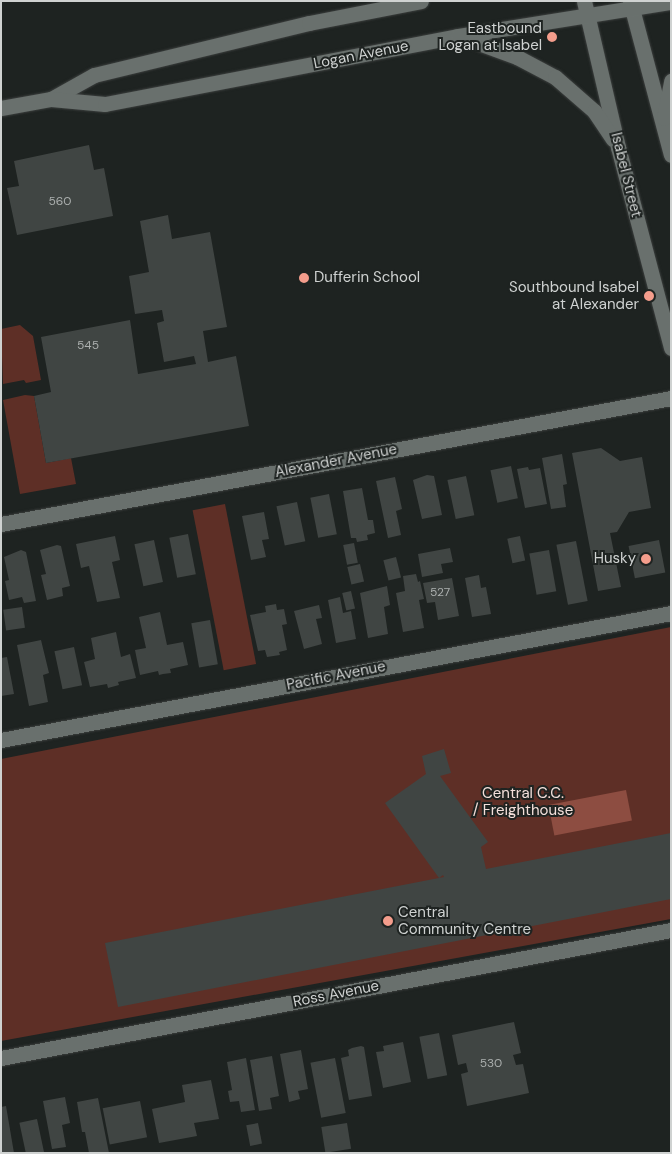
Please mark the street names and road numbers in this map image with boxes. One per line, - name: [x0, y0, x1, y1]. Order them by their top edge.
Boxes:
- street label: Logan Avenue: [312, 37, 410, 73]
- street label: Isabel Street: [607, 131, 645, 219]
- street label: Alexander Avenue: [273, 440, 399, 482]
- street label: Pacific Avenue: [285, 658, 387, 694]
- street label: Ross Avenue: [291, 977, 381, 1011]

